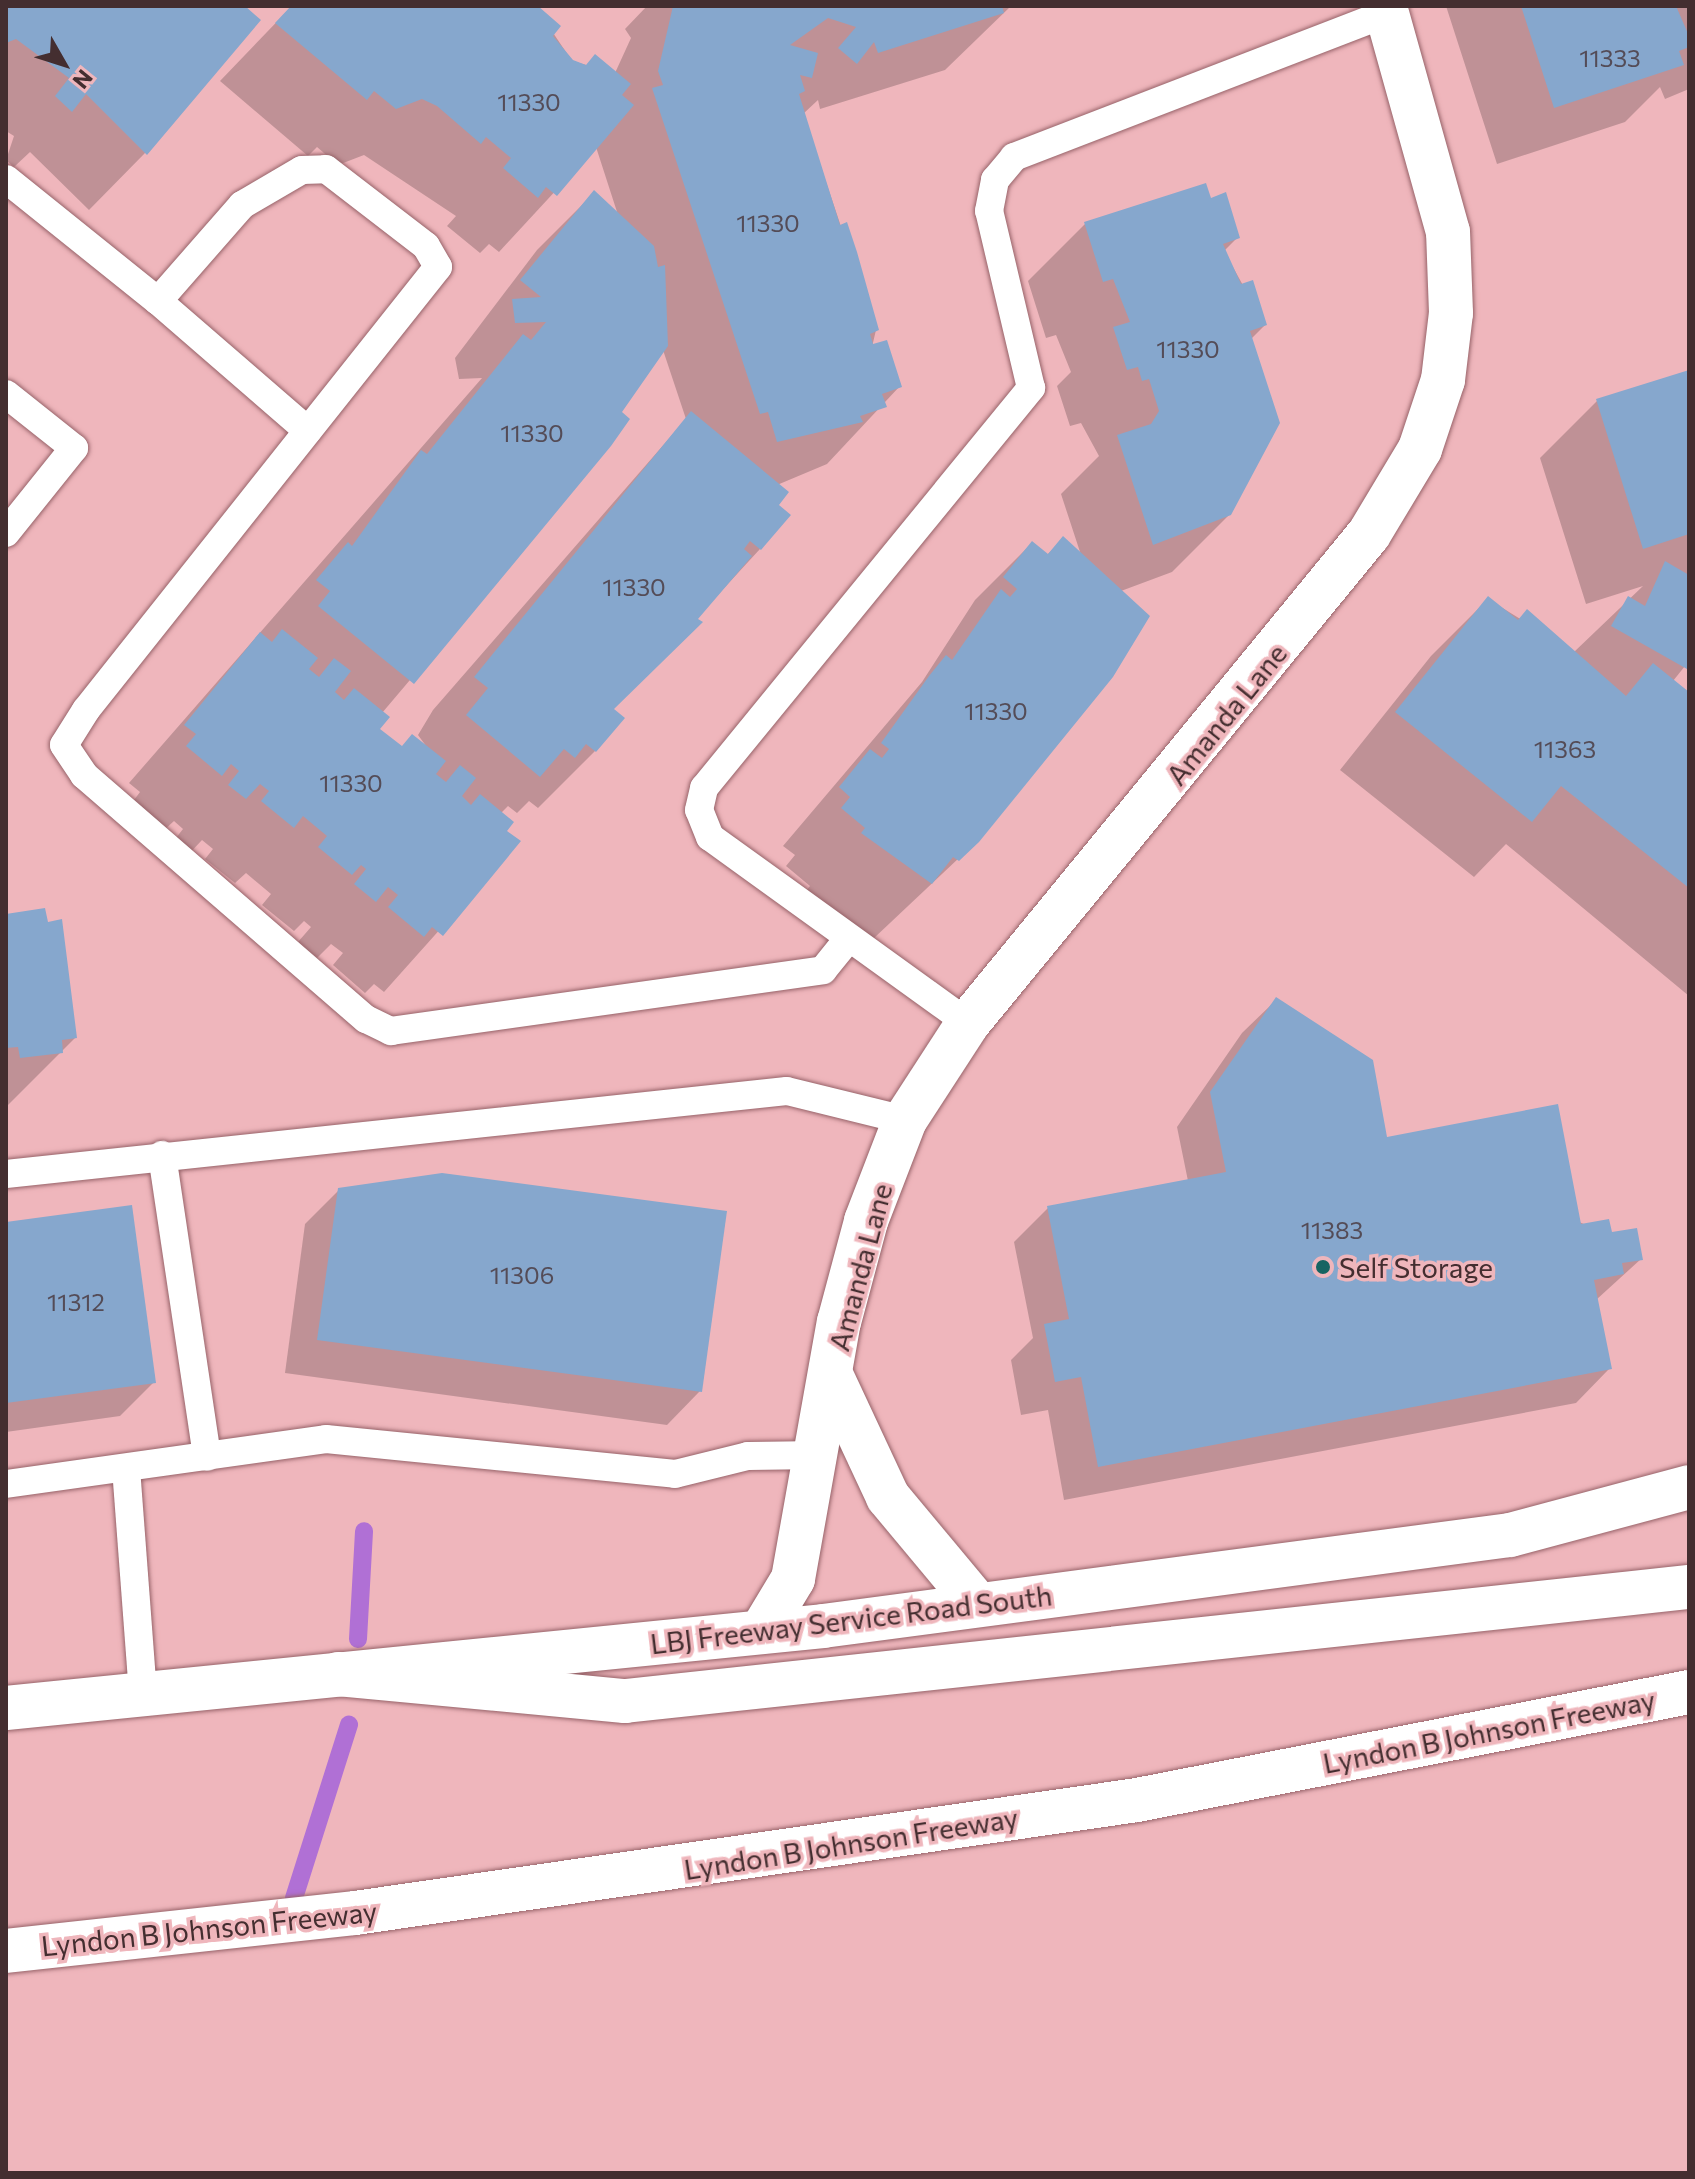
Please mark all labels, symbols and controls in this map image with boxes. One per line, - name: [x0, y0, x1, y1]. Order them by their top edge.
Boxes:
- north arrow: [24, 24, 104, 104]
- house number: 11333: [1579, 44, 1641, 72]
- text: N: [67, 65, 99, 94]
- house number: 11330: [497, 88, 561, 116]
- house number: 11330: [736, 209, 800, 237]
- house number: 11330: [1156, 335, 1220, 363]
- house number: 11330: [500, 419, 564, 447]
- house number: 11330: [602, 573, 666, 601]
- street label: Amanda Lane: [1159, 637, 1293, 791]
- house number: 11330: [964, 697, 1028, 725]
- house number: 11363: [1534, 735, 1596, 763]
- house number: 11330: [319, 769, 383, 797]
- street label: Amanda Lane: [822, 1180, 898, 1354]
- house number: 11383: [1301, 1216, 1363, 1244]
- place label: Self Storage: [1339, 1250, 1493, 1284]
- marker: Self Storage: [1314, 1258, 1332, 1276]
- house number: 11306: [490, 1261, 554, 1289]
- house number: 11312: [47, 1288, 105, 1316]
- street label: LBJ Freeway Service Road South: [648, 1578, 1054, 1660]
- street label: Lyndon B Johnson Freeway: [1320, 1682, 1658, 1780]
- street label: Lyndon B Johnson Freeway: [682, 1800, 1020, 1886]
- street label: Lyndon B Johnson Freeway: [39, 1894, 379, 1962]

